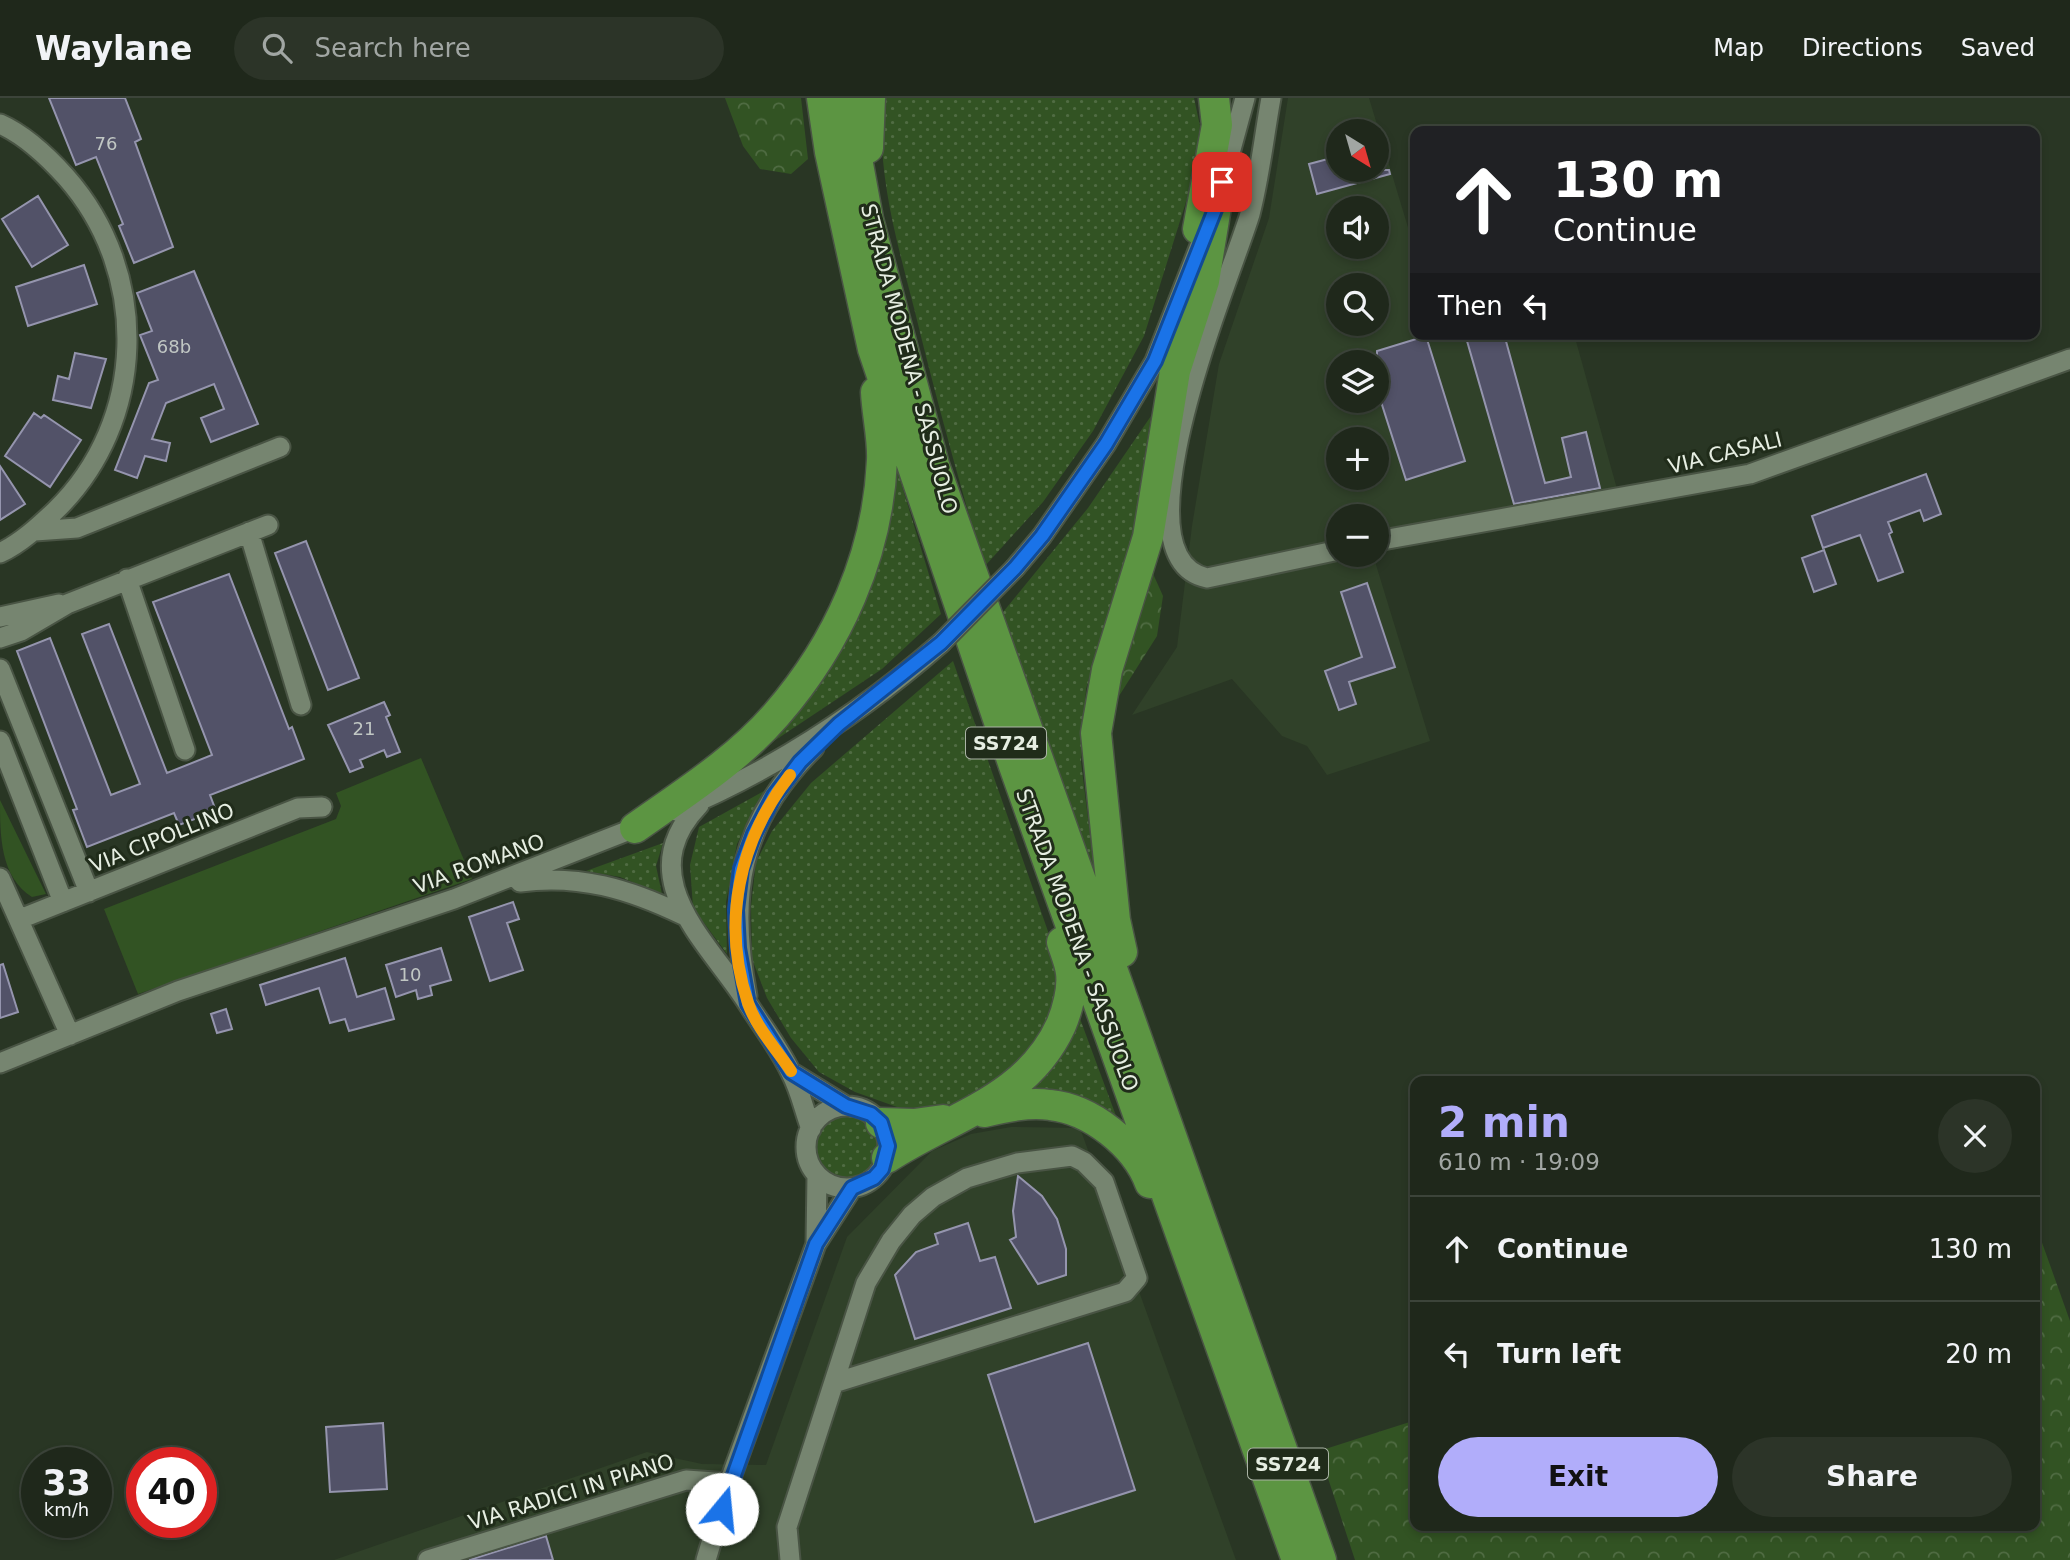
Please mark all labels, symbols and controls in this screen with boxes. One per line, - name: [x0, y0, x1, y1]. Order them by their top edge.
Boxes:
- search box: [234, 17, 724, 80]
- text: Waylane: [35, 29, 192, 68]
- icon: search: [258, 29, 296, 67]
- text: Search here: [314, 33, 471, 63]
- text: Map: [1713, 34, 1764, 62]
- text: Directions: [1802, 34, 1923, 62]
- text: Saved: [1961, 34, 2035, 62]
- north arrow: [1326, 119, 1390, 182]
- map controls: [1326, 119, 1389, 567]
- house number: 76: [95, 133, 117, 154]
- pin: [1192, 152, 1252, 212]
- text: 130 m: [1553, 152, 1723, 209]
- icon: ahead: [1438, 154, 1529, 245]
- icon: arrive: [1203, 163, 1241, 201]
- button: sound: [1326, 196, 1389, 259]
- street label: STRADA MODENA - SASSUOLO: [856, 201, 962, 517]
- text: Continue: [1553, 211, 1697, 249]
- button: search: [1326, 273, 1389, 336]
- icon: left: [1517, 287, 1555, 325]
- text: Then: [1438, 291, 1503, 321]
- house number: 68b: [157, 336, 191, 357]
- button: layers: [1326, 350, 1389, 413]
- button: +: [1326, 427, 1389, 490]
- street label: VIA CASALI: [1666, 427, 1784, 479]
- button: −: [1326, 504, 1389, 567]
- house number: 21: [353, 718, 375, 739]
- road number: SS724: [966, 728, 1046, 758]
- street label: STRADA MODENA - SASSUOLO: [1011, 785, 1143, 1095]
- street label: VIA CIPOLLINO: [86, 798, 238, 878]
- street label: VIA ROMANO: [410, 829, 548, 899]
- house number: 10: [399, 964, 421, 985]
- text: 2 min: [1438, 1098, 1570, 1147]
- button: close: [1938, 1099, 2012, 1173]
- text: 610 m · 19:09: [1438, 1149, 1600, 1175]
- icon: ahead: [1438, 1230, 1476, 1268]
- text: Continue: [1497, 1234, 1628, 1264]
- text: 130 m: [1929, 1234, 2012, 1264]
- icon: left: [1438, 1335, 1476, 1373]
- text: Turn left: [1497, 1339, 1621, 1369]
- text: 20 m: [1945, 1339, 2012, 1369]
- button: Exit: [1438, 1437, 1718, 1517]
- button: Share: [1732, 1437, 2012, 1517]
- speed limit sign: 40: [126, 1447, 217, 1538]
- road number: SS724: [1248, 1448, 1328, 1480]
- street label: VIA RADICI IN PIANO: [465, 1449, 677, 1535]
- text: 33: [42, 1463, 91, 1503]
- position arrow: [685, 1472, 759, 1546]
- text: km/h: [44, 1499, 89, 1520]

